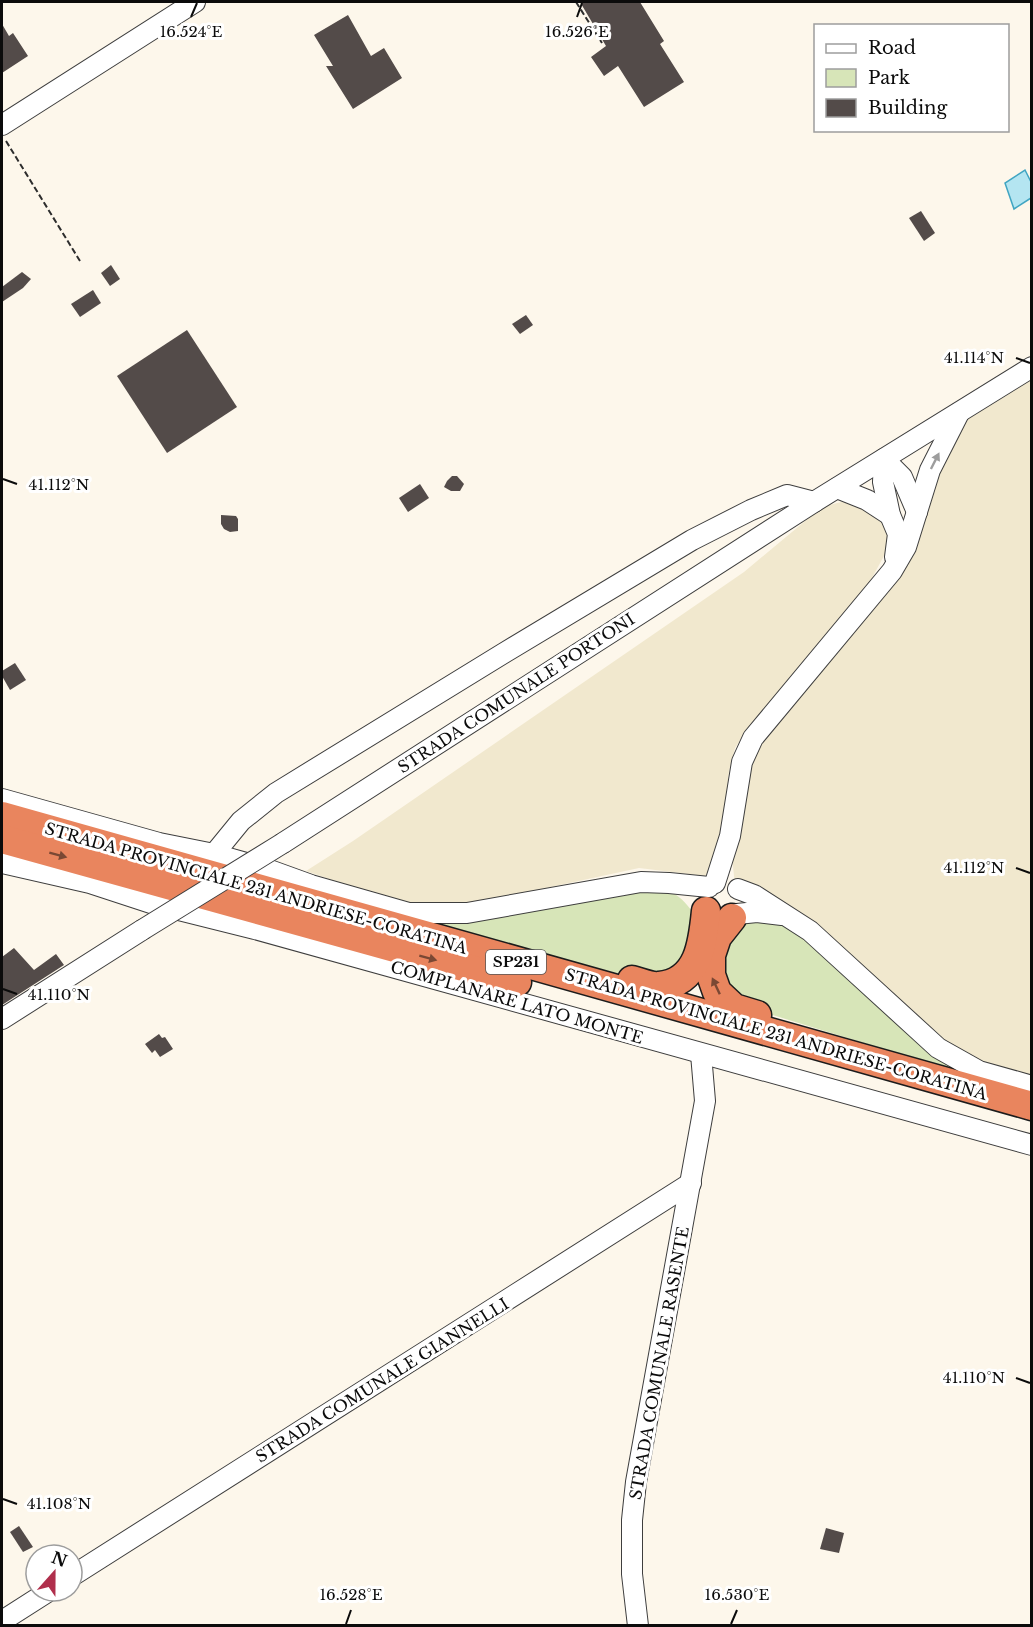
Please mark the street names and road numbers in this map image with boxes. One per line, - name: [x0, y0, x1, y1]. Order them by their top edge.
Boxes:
- street label: STRADA COMUNALE PORTONI: [394, 609, 638, 777]
- street label: STRADA PROVINCIALE 231 ANDRIESE-CORATINA: [43, 818, 470, 958]
- road number: SP231: [486, 950, 546, 974]
- street label: COMPLANARE LATO MONTE: [388, 956, 646, 1048]
- street label: STRADA PROVINCIALE 231 ANDRIESE-CORATINA: [563, 964, 990, 1104]
- street label: STRADA COMUNALE RASENTE: [625, 1225, 693, 1501]
- street label: STRADA COMUNALE GIANNELLI: [252, 1293, 512, 1467]

